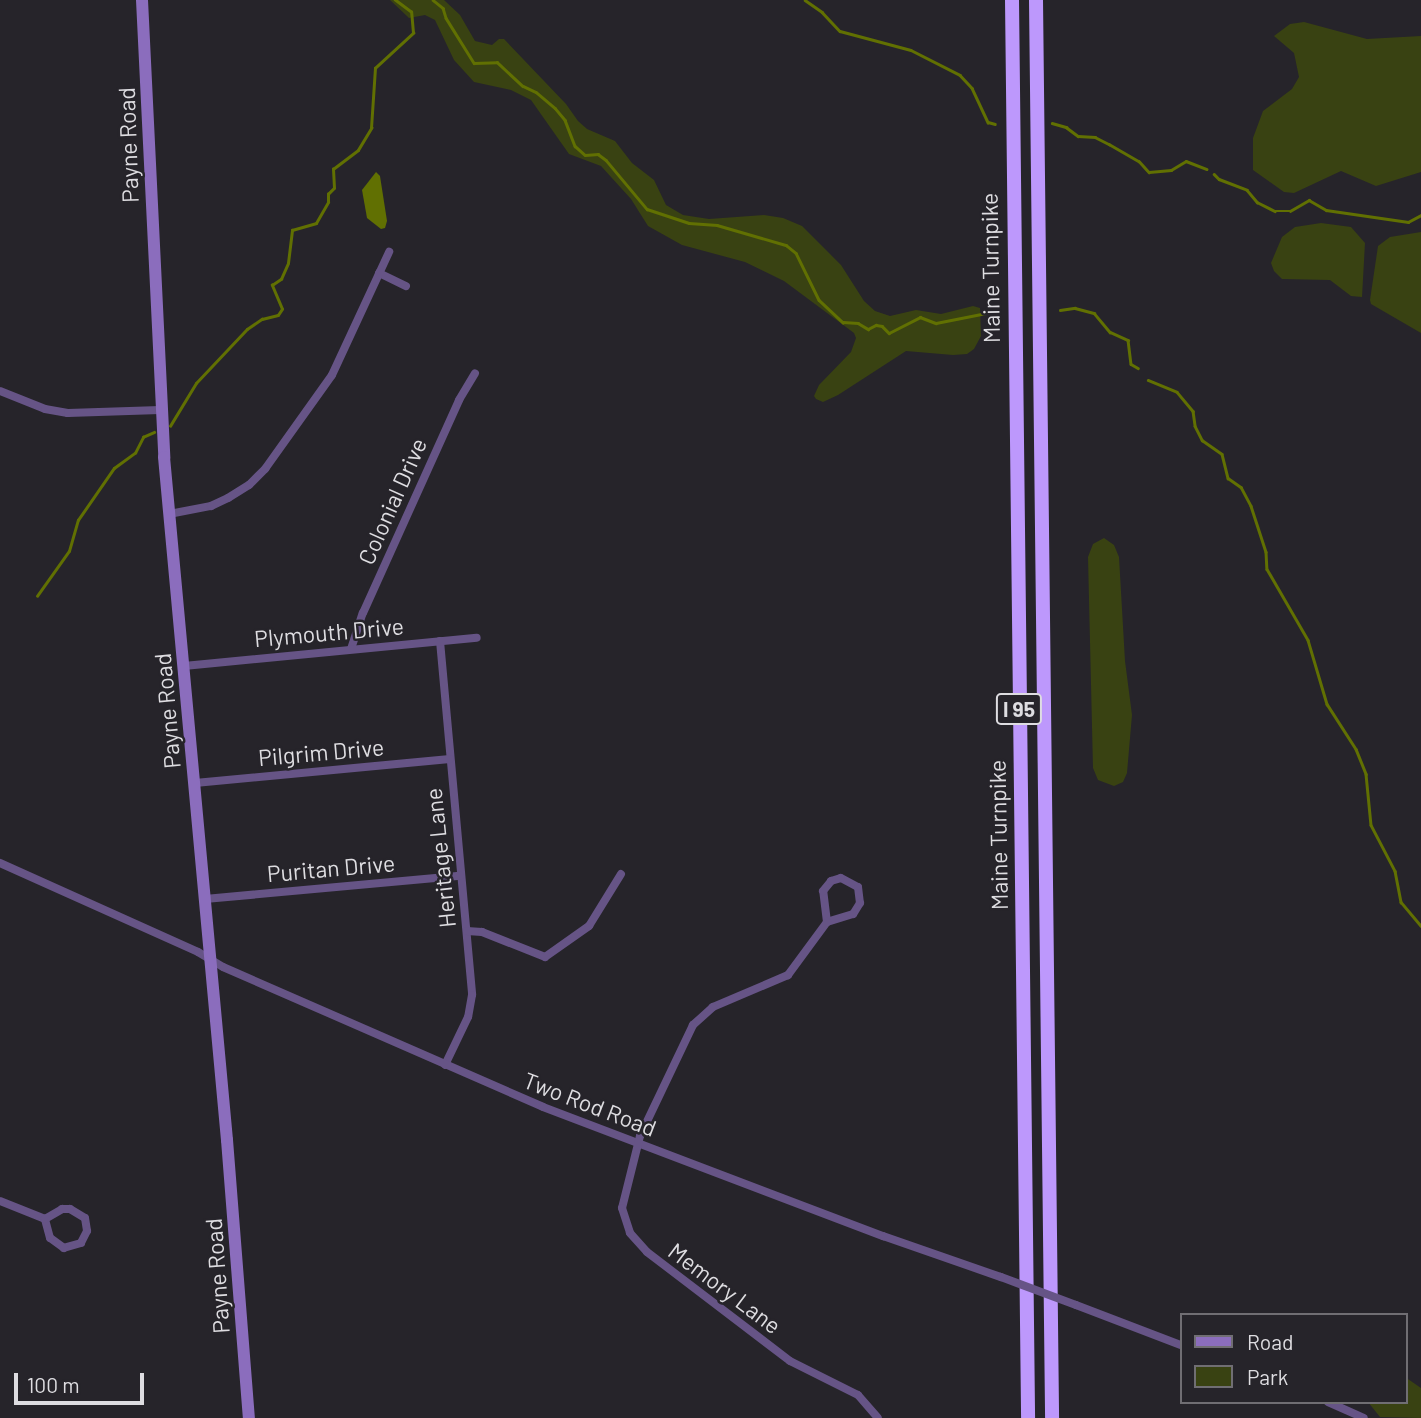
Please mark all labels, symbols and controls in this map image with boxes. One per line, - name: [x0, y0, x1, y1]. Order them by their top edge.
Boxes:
- street label: Payne Road: [112, 87, 144, 203]
- street label: Maine Turnpike: [975, 193, 1005, 343]
- street label: Colonial Drive: [352, 434, 432, 568]
- street label: Plymouth Drive: [253, 612, 405, 652]
- street label: Payne Road: [148, 652, 186, 770]
- road number: I 95: [995, 692, 1044, 726]
- street label: Pilgrim Drive: [257, 733, 385, 771]
- street label: Maine Turnpike: [983, 760, 1013, 910]
- street label: Heritage Lane: [419, 787, 461, 929]
- street label: Puritan Drive: [266, 849, 396, 887]
- street label: Two Rod Road: [520, 1066, 660, 1142]
- street label: Payne Road: [199, 1217, 235, 1335]
- street label: Memory Lane: [663, 1237, 787, 1339]
- legend: [1180, 1313, 1407, 1404]
- text: Road: [1247, 1329, 1293, 1354]
- scale bar: [18, 1358, 147, 1402]
- text: Park: [1247, 1364, 1288, 1389]
- text: 100 m: [27, 1372, 80, 1397]

